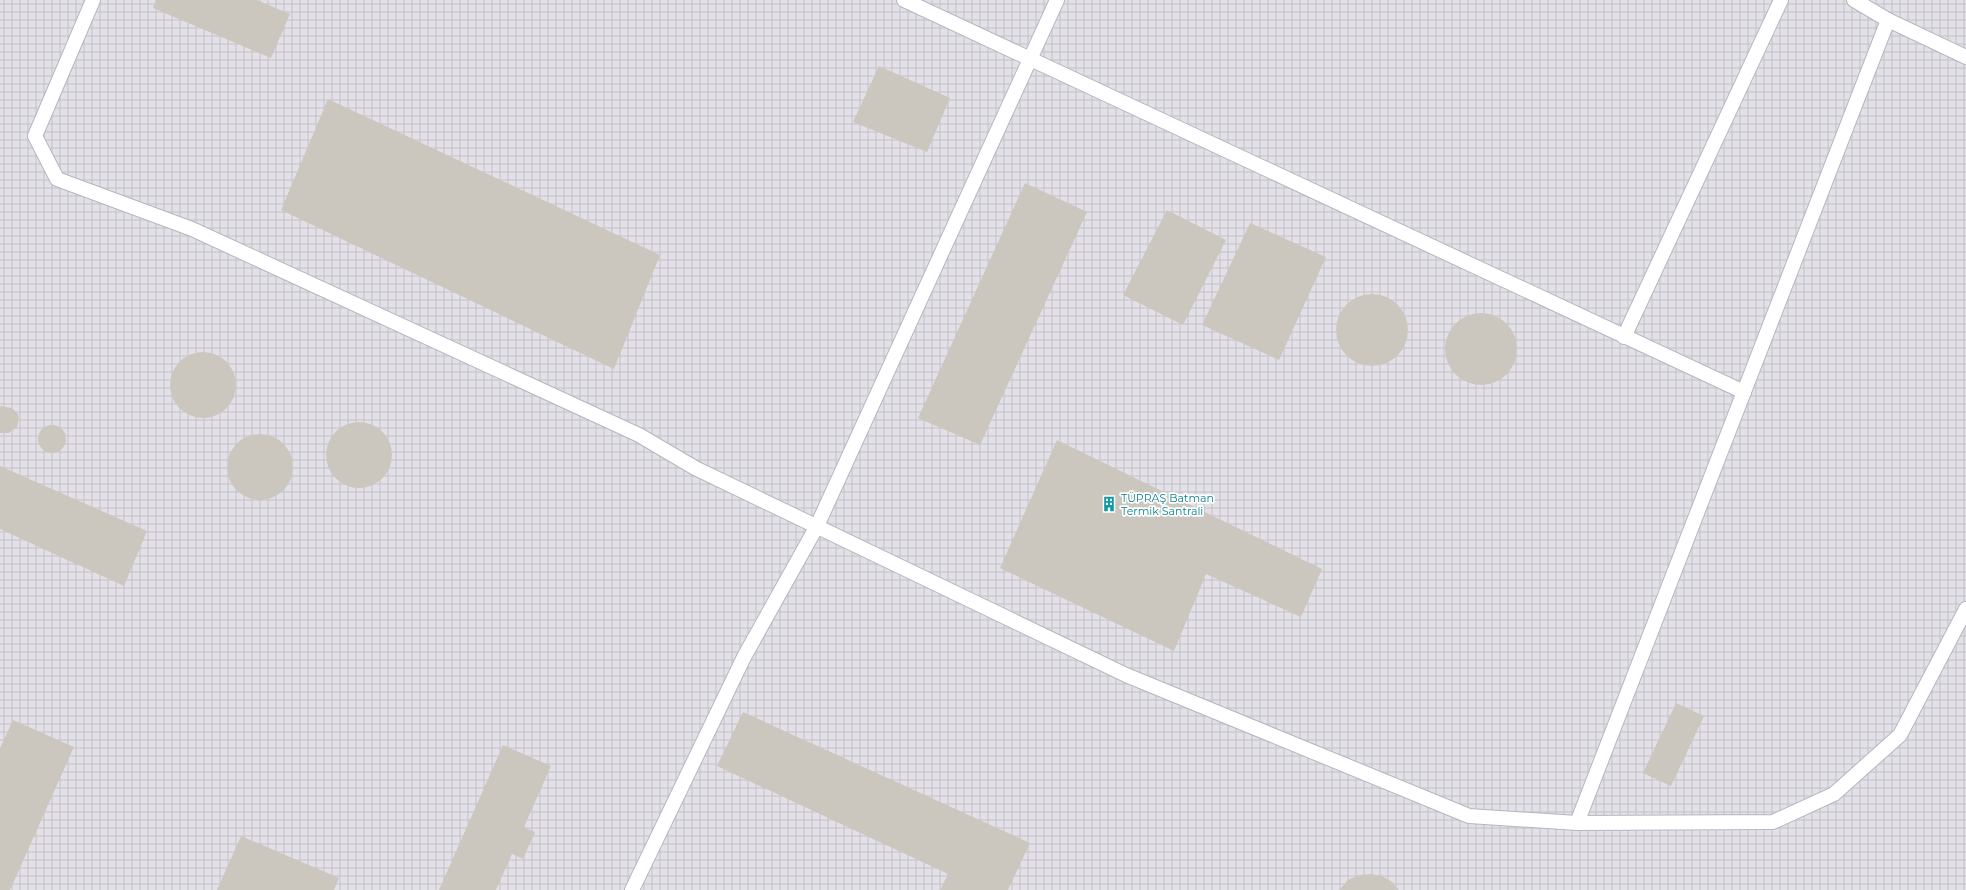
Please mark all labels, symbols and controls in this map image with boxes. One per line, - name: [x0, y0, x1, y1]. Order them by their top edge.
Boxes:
- place label: TÜPRAŞ Batman Termik Santrali: [1121, 491, 1214, 518]
- building icon: TÜPRAŞ Batman Termik Santrali: [1100, 495, 1118, 513]

